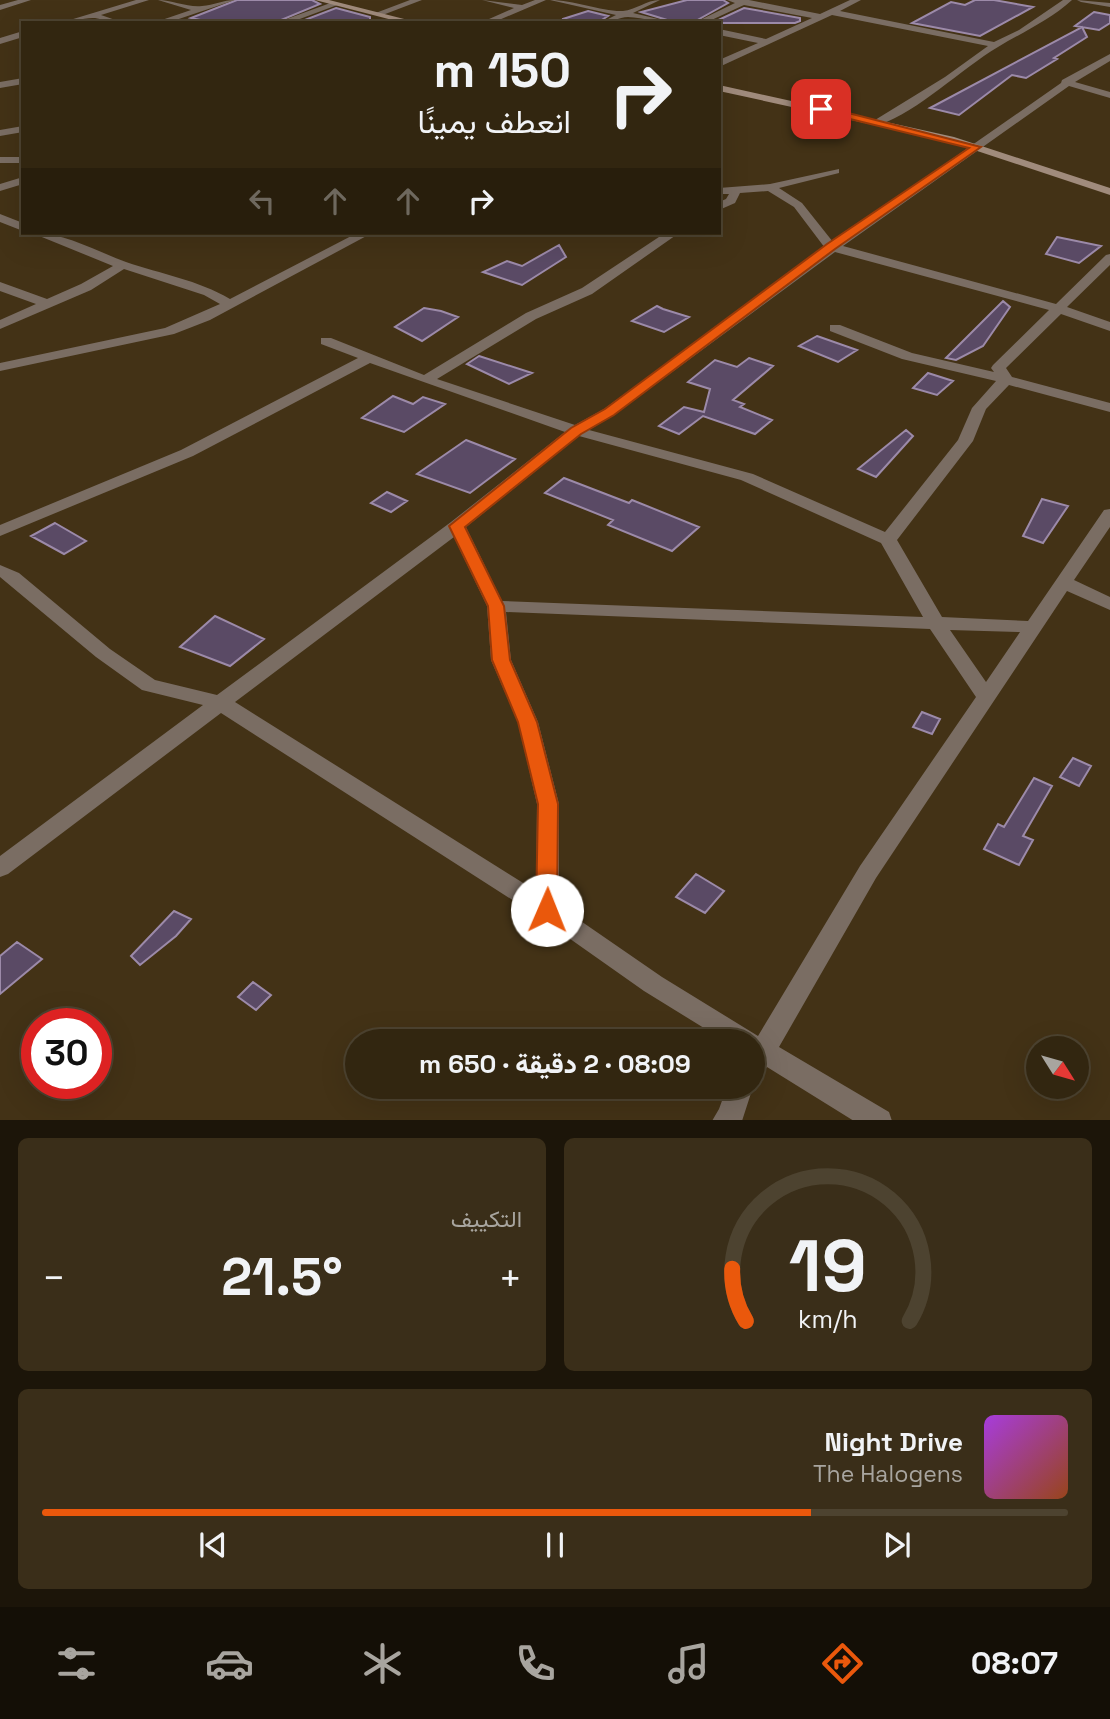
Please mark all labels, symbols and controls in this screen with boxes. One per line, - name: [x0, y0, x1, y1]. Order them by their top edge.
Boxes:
- text: 150 m: [433, 39, 571, 101]
- icon: right: [595, 49, 686, 140]
- pin: [791, 79, 851, 139]
- icon: arrive: [802, 90, 840, 128]
- text: انعطف يمينًا: [418, 102, 571, 142]
- icon: left: [243, 182, 281, 220]
- icon: ahead: [316, 182, 354, 220]
- icon: ahead: [389, 182, 427, 220]
- icon: right: [462, 182, 500, 220]
- position arrow: [510, 873, 584, 947]
- speed limit sign: 30: [21, 1008, 112, 1099]
- north arrow: [1026, 1036, 1088, 1099]
- map controls: [1026, 1036, 1089, 1099]
- text: 08:09 · 2 دقيقة · 650 m: [419, 1047, 691, 1081]
- text: التكييف: [451, 1204, 522, 1234]
- text: 19: [789, 1219, 867, 1312]
- text: 21.5°: [221, 1244, 343, 1310]
- text: −: [42, 1254, 66, 1302]
- text: +: [498, 1254, 522, 1302]
- text: km/h: [798, 1302, 858, 1334]
- text: Night Drive: [825, 1425, 963, 1459]
- text: The Halogens: [813, 1459, 963, 1489]
- icon: previous: [194, 1526, 232, 1564]
- icon: pause: [536, 1526, 574, 1564]
- icon: next: [878, 1526, 916, 1564]
- icon: filters: [52, 1639, 101, 1688]
- icon: car: [205, 1639, 254, 1688]
- icon: climate: [358, 1639, 407, 1688]
- icon: phone: [511, 1639, 560, 1688]
- icon: music: [664, 1639, 713, 1688]
- icon: directions: [818, 1639, 867, 1688]
- text: 08:07: [971, 1643, 1058, 1683]

